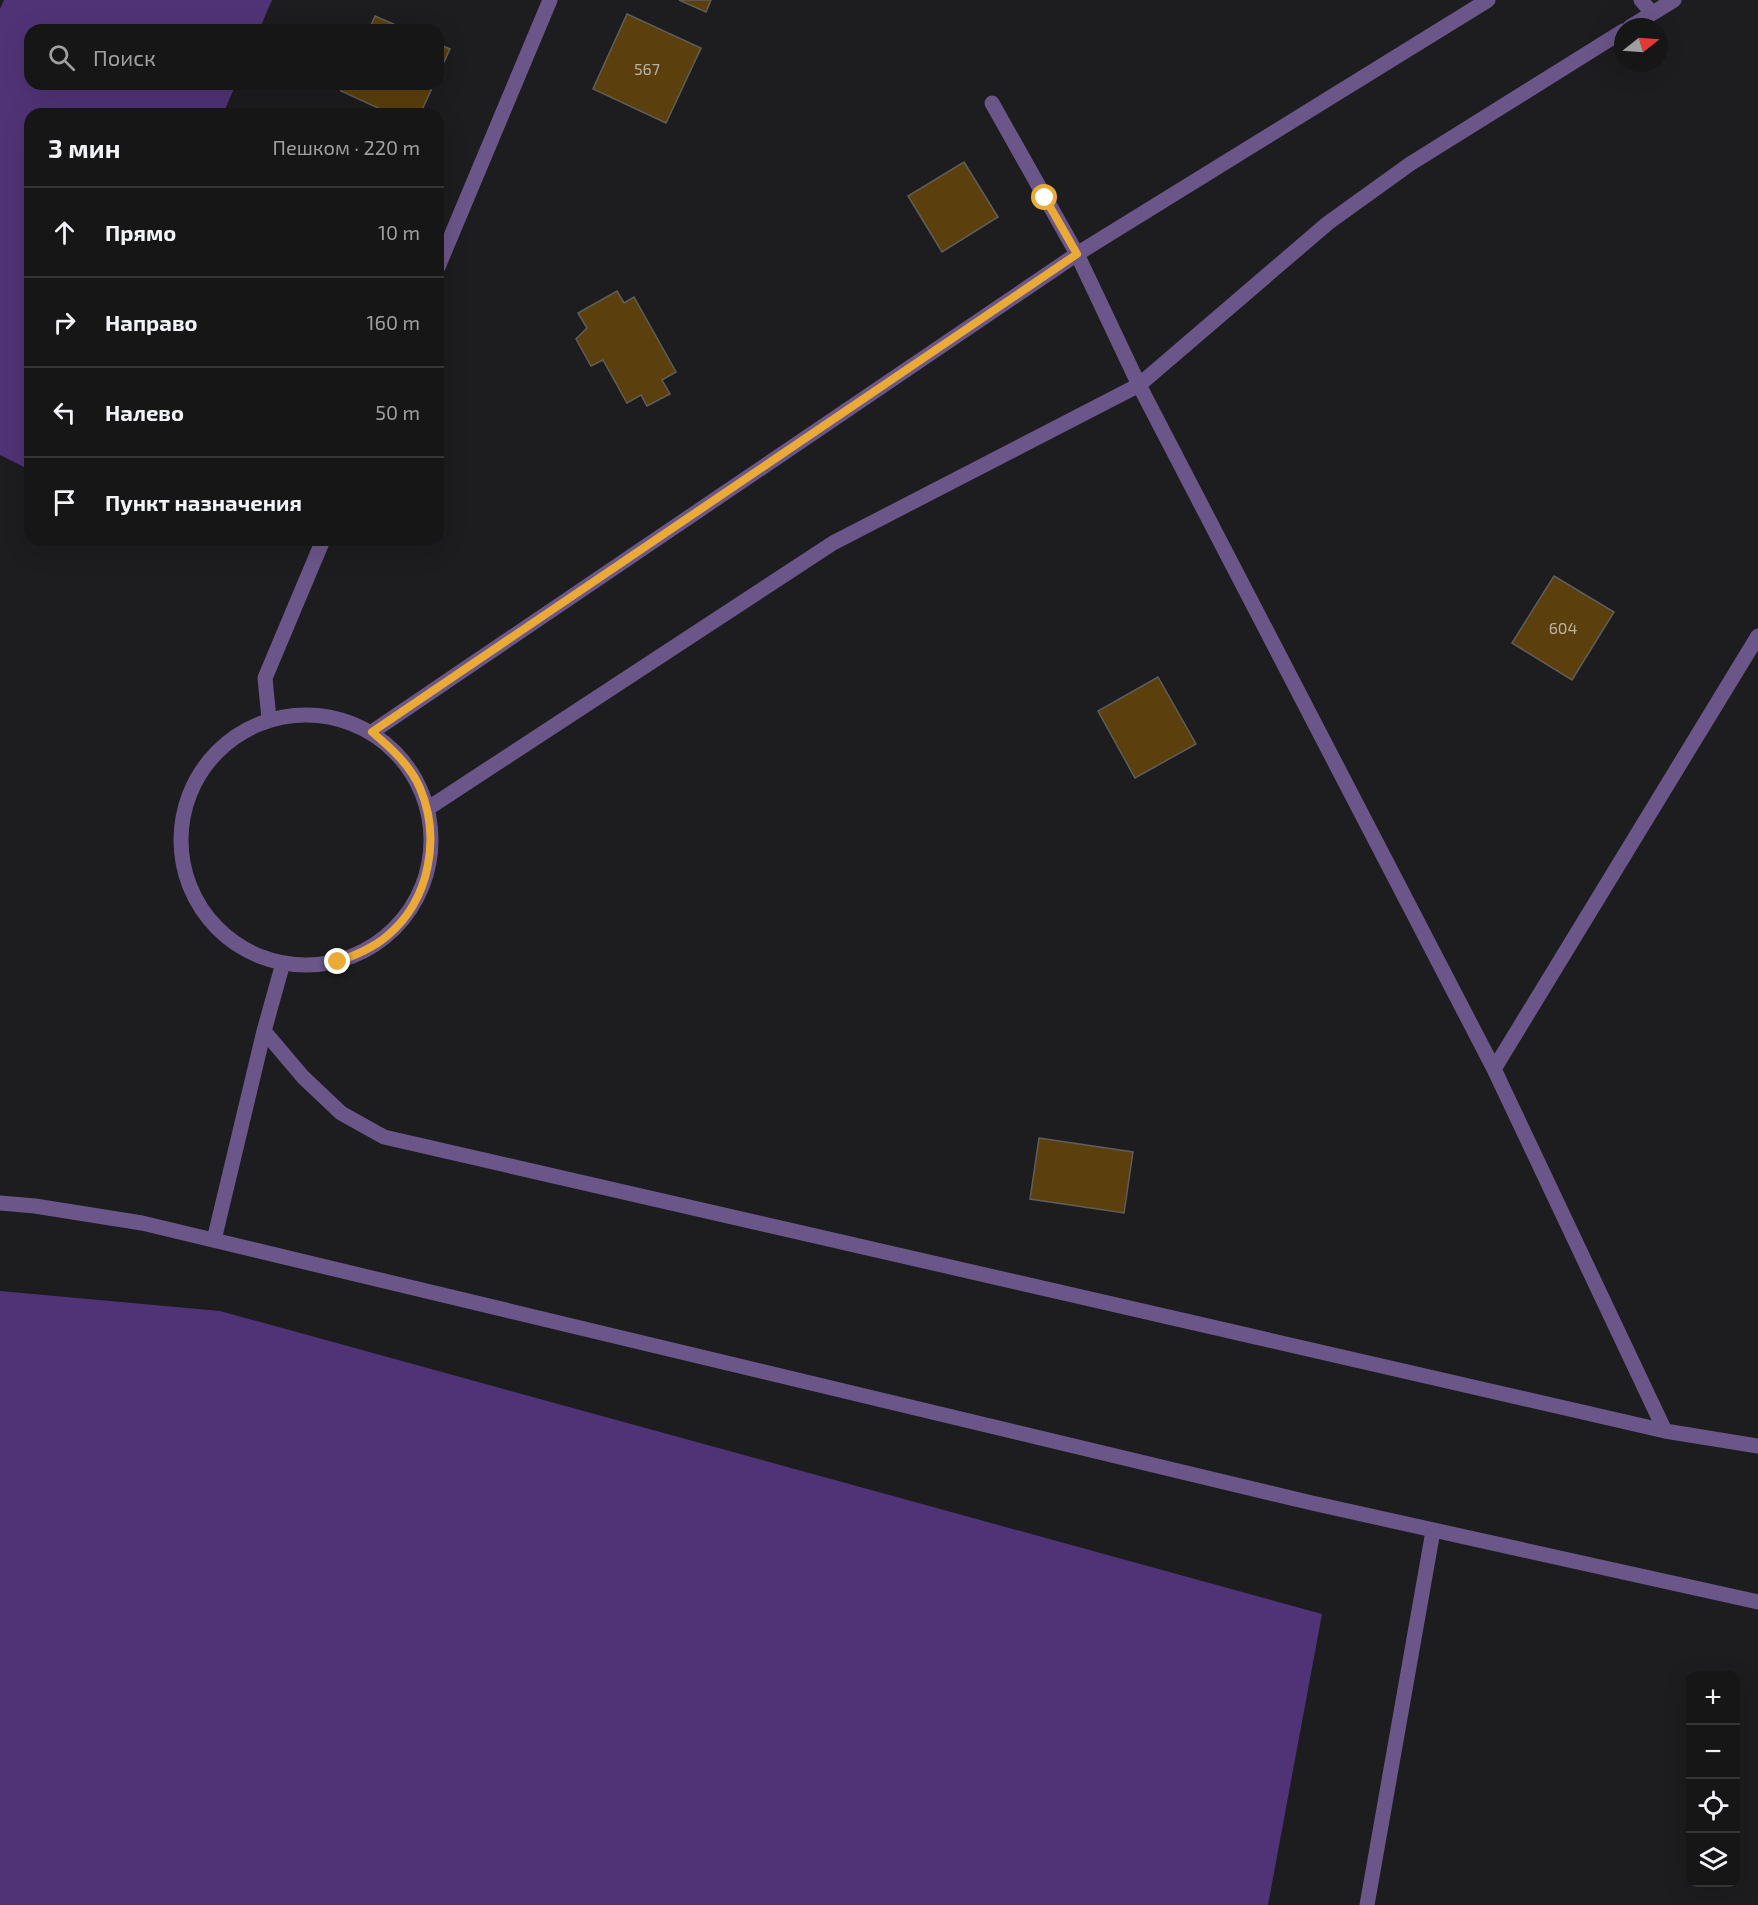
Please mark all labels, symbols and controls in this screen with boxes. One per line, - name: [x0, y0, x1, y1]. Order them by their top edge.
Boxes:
- north arrow: [1614, 18, 1668, 72]
- search box: [24, 24, 444, 90]
- icon: search: [45, 41, 78, 74]
- text: Поиск: [93, 44, 156, 70]
- house number: 567: [634, 59, 660, 78]
- text: 3 мин: [48, 132, 120, 163]
- text: Пешком · 220 m: [273, 135, 420, 159]
- route start: [1031, 184, 1057, 210]
- icon: ahead: [48, 216, 81, 249]
- text: Прямо: [105, 219, 176, 245]
- text: 10 m: [378, 220, 420, 244]
- icon: right: [48, 306, 81, 339]
- text: Направо: [105, 309, 198, 335]
- text: 160 m: [367, 310, 420, 334]
- icon: left: [48, 396, 81, 429]
- text: Налево: [105, 399, 184, 425]
- text: 50 m: [375, 400, 420, 424]
- icon: arrive: [48, 486, 81, 519]
- text: Пункт назначения: [105, 489, 302, 515]
- house number: 604: [1549, 618, 1577, 637]
- route end: [324, 948, 350, 974]
- map controls: [1686, 1671, 1740, 1887]
- button: +: [1686, 1671, 1740, 1725]
- button: −: [1686, 1725, 1740, 1779]
- button: locate: [1686, 1779, 1740, 1833]
- button: layers: [1686, 1833, 1740, 1887]

